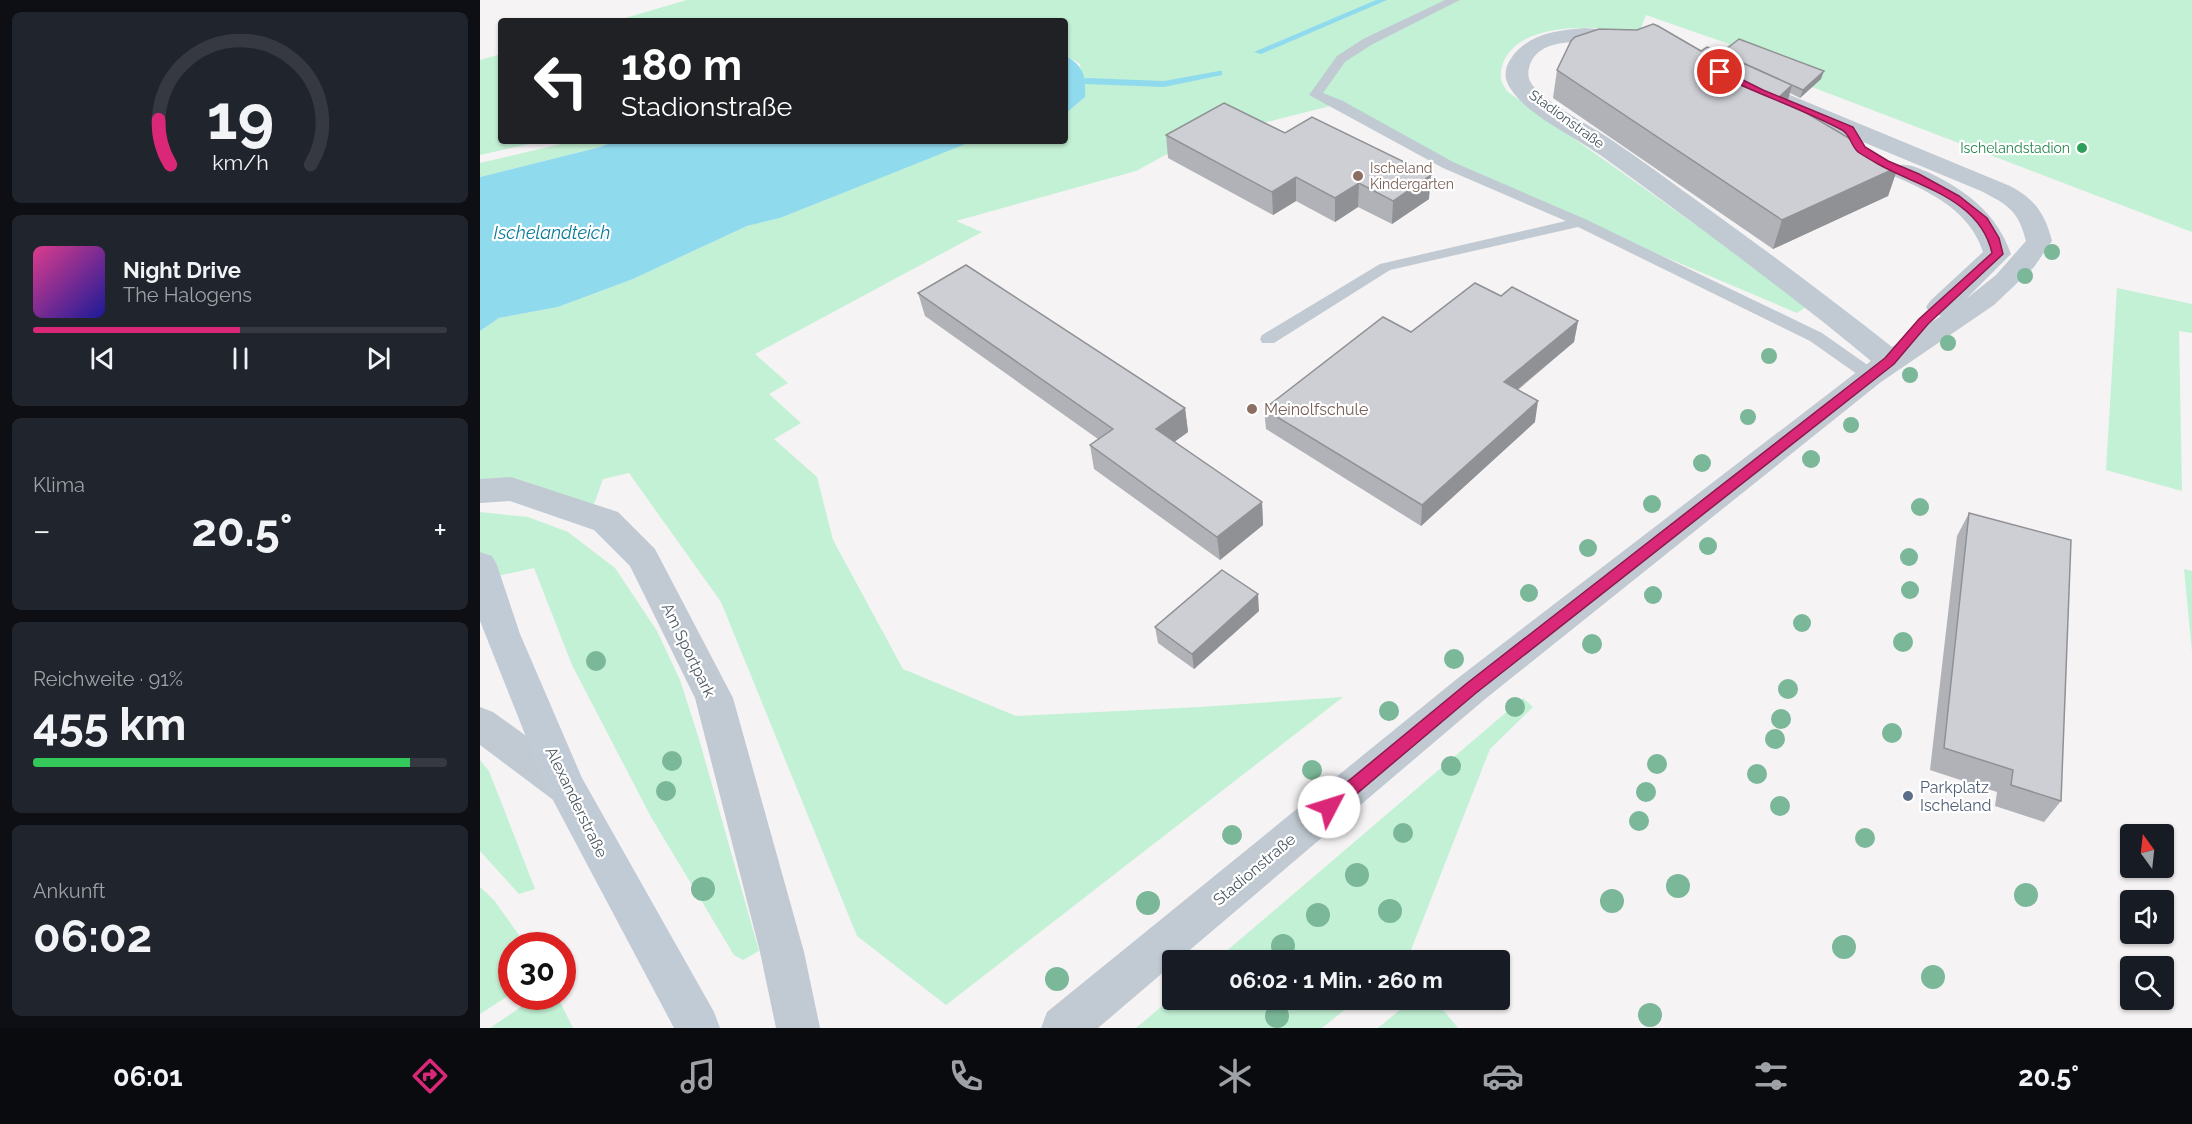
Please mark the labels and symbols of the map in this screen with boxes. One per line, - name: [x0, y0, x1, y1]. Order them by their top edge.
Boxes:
- pin: [1694, 46, 1745, 97]
- street label: Stadionstraße: [1526, 86, 1608, 152]
- place label: Ischelandstadion: [1960, 140, 2070, 156]
- marker: Ischelandstadion: [2075, 141, 2089, 155]
- place label: Ischeland Kindergarten: [1370, 160, 1454, 192]
- marker: Ischeland Kindergarten: [1351, 169, 1365, 183]
- water label: Ischelandteich: [494, 222, 610, 243]
- place label: Meinolfschule: [1264, 400, 1368, 419]
- marker: Meinolfschule: [1245, 402, 1259, 416]
- street label: Am Sportpark: [658, 600, 720, 701]
- street label: Alexanderstraße: [542, 744, 612, 861]
- position arrow: [1297, 775, 1361, 839]
- place label: Parkplatz Ischeland: [1920, 778, 1992, 815]
- marker: Parkplatz Ischeland: [1901, 789, 1915, 803]
- north arrow: [2120, 824, 2174, 878]
- street label: Stadionstraße: [1209, 829, 1299, 909]
- speed limit sign: 30: [498, 932, 576, 1010]

